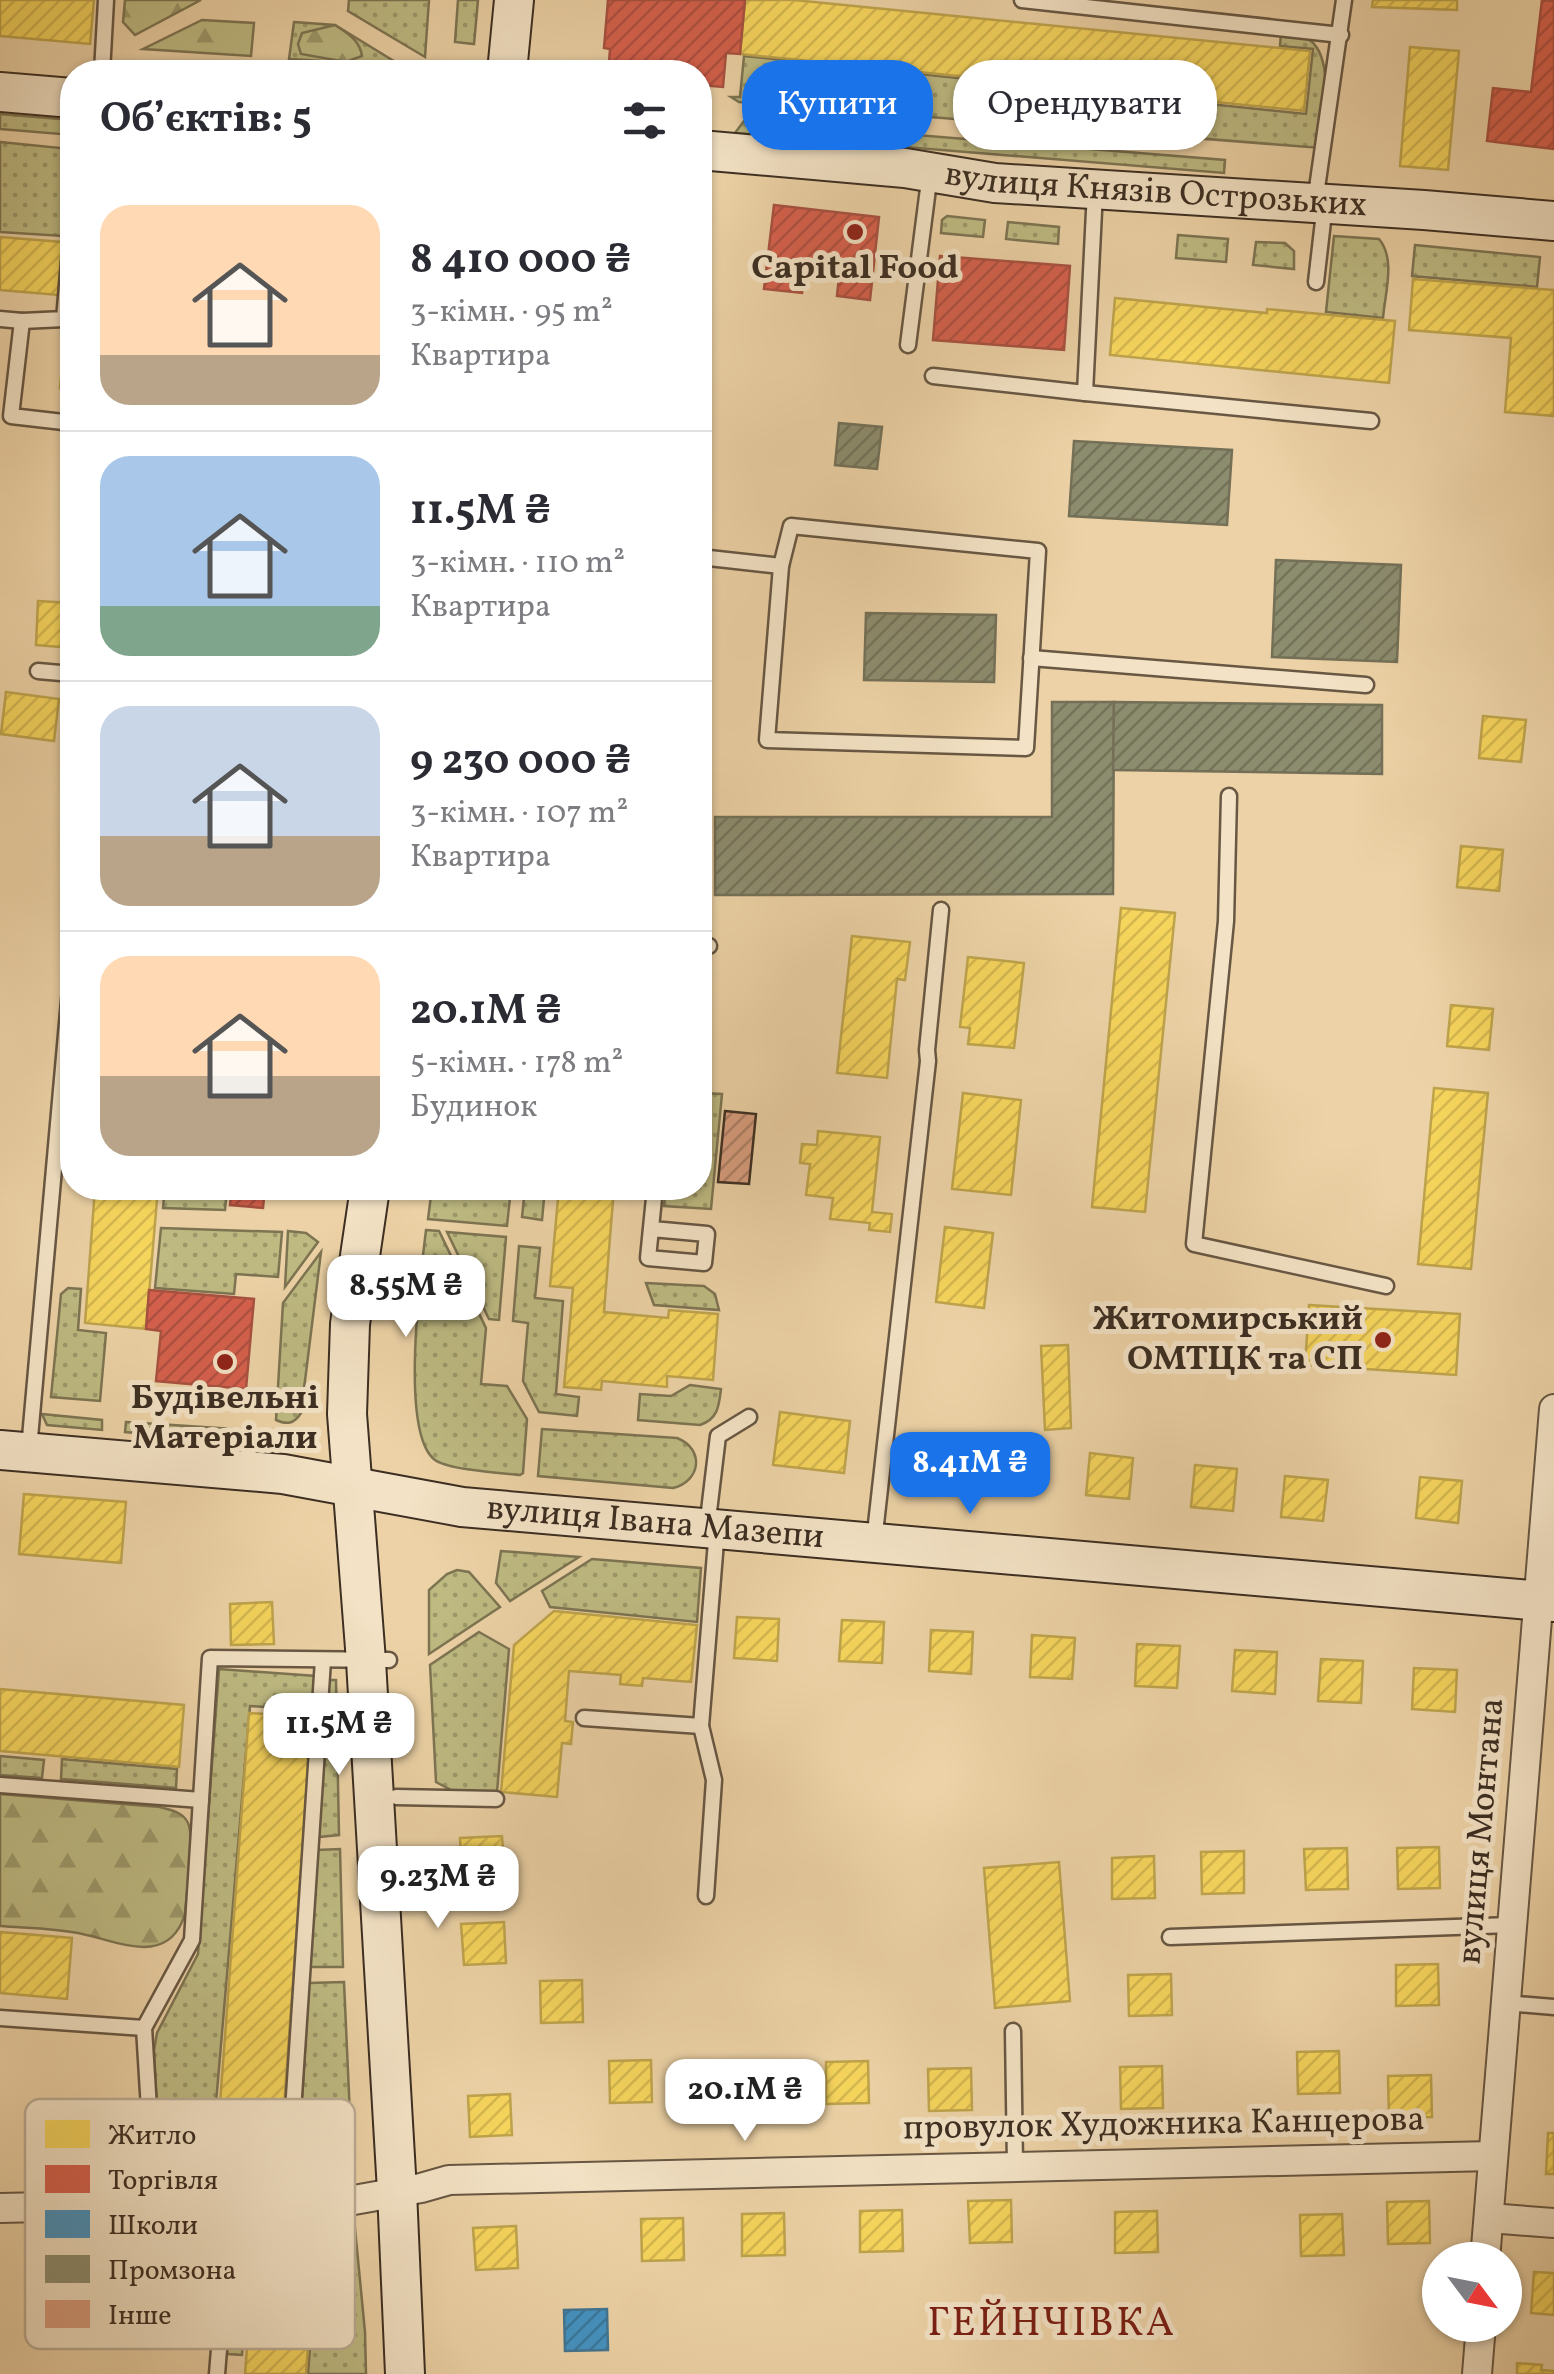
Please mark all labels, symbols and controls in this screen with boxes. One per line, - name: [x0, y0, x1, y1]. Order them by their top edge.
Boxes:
- chip: Купити: [742, 60, 933, 150]
- chip: Орендувати: [953, 60, 1217, 150]
- text: Об’єктів: 5: [100, 91, 312, 150]
- icon: filters: [617, 93, 672, 148]
- street label: вулиця Князів Острозьких: [941, 151, 1368, 230]
- marker: Capital Food: [844, 221, 866, 243]
- text: 8 410 000 ₴: [410, 232, 631, 291]
- icon: home: [180, 245, 300, 365]
- place label: Capital Food: [751, 245, 959, 293]
- text: 3-кімн. · 95 m²: [410, 291, 613, 335]
- text: Квартира: [410, 335, 551, 379]
- text: 11.5M ₴: [410, 483, 551, 542]
- icon: home: [180, 496, 300, 616]
- text: 3-кімн. · 110 m²: [410, 542, 625, 586]
- text: Квартира: [410, 586, 551, 630]
- text: 9 230 000 ₴: [410, 733, 631, 792]
- icon: home: [180, 746, 300, 866]
- text: 3-кімн. · 107 m²: [410, 792, 628, 836]
- text: Квартира: [410, 836, 551, 880]
- text: 20.1M ₴: [410, 983, 562, 1042]
- icon: home: [180, 996, 300, 1116]
- text: 5-кімн. · 178 m²: [410, 1042, 623, 1086]
- text: Будинок: [410, 1086, 537, 1130]
- pin: 8.55M ₴: [314, 1255, 498, 1340]
- text: 8.55M ₴: [349, 1265, 463, 1309]
- place label: Житомирський ОМТЦК та СП: [1093, 1296, 1363, 1384]
- marker: Житомирський ОМТЦК та СП: [1372, 1329, 1394, 1351]
- marker: Будівельні Матеріали: [214, 1351, 236, 1373]
- place label: Будівельні Матеріали: [131, 1375, 319, 1463]
- pin: 8.41M ₴: [878, 1432, 1062, 1517]
- text: 8.41M ₴: [912, 1442, 1028, 1486]
- street label: вулиця Івана Мазепи: [485, 1485, 826, 1562]
- pin: 11.5M ₴: [247, 1693, 431, 1778]
- street label: вулиця Монтана: [1446, 1696, 1518, 1966]
- text: 11.5M ₴: [285, 1703, 393, 1747]
- pin: 9.23M ₴: [346, 1846, 530, 1931]
- text: 9.23M ₴: [380, 1856, 496, 1900]
- pin: 20.1M ₴: [653, 2059, 837, 2144]
- text: 20.1M ₴: [687, 2069, 803, 2113]
- street label: провулок Художника Канцерова: [903, 2096, 1425, 2154]
- legend: [25, 2099, 355, 2349]
- text: Житло: [108, 2117, 196, 2156]
- text: Торгівля: [108, 2162, 218, 2201]
- text: Школи: [108, 2207, 198, 2246]
- north arrow: [1422, 2242, 1522, 2342]
- map controls: [1422, 2242, 1522, 2342]
- text: Промзона: [108, 2252, 237, 2291]
- text: Інше: [108, 2297, 172, 2336]
- district label: ГЕЙНЧІВКА: [928, 2297, 1176, 2353]

